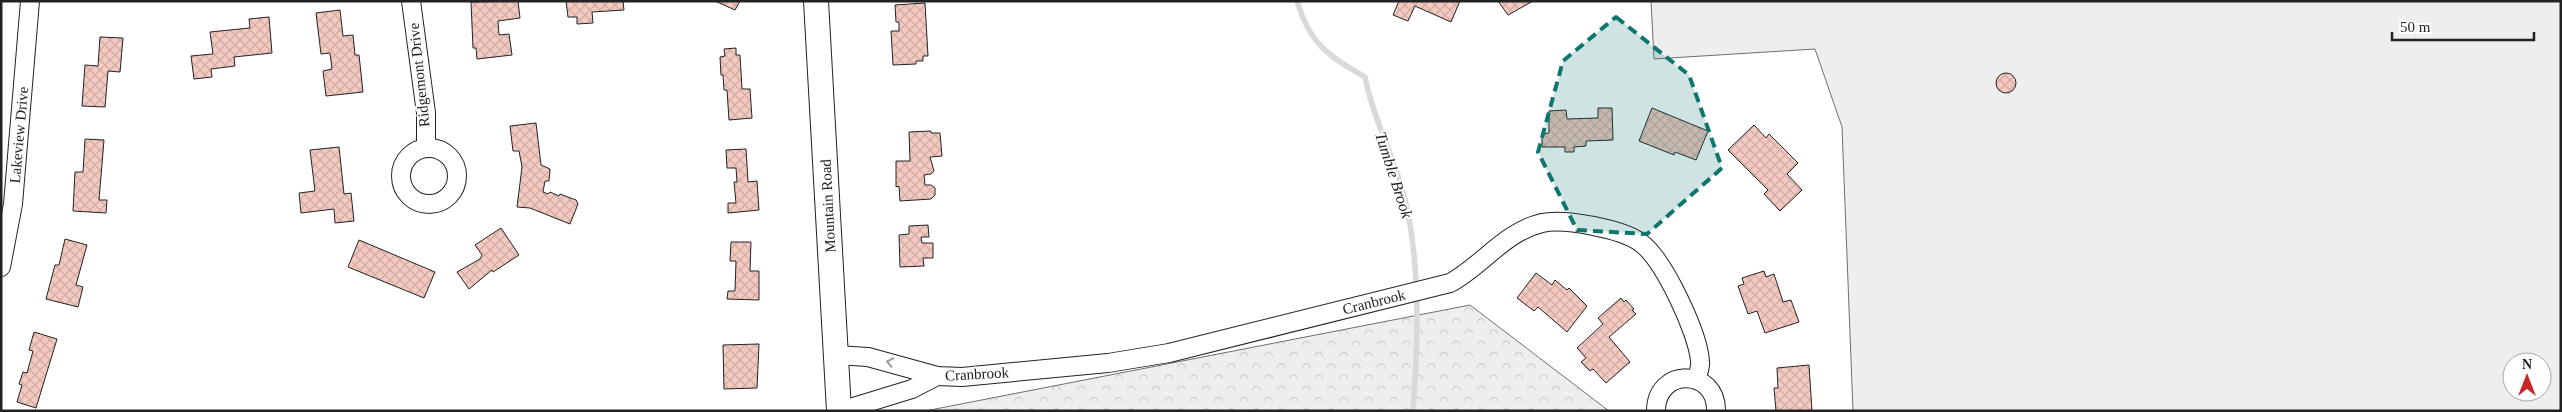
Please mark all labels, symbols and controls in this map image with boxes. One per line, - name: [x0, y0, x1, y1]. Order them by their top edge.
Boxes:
- scale bar: [2392, 10, 2534, 42]
- text: 50 m: [2400, 19, 2431, 35]
- street label: Ridgemont Drive: [406, 22, 432, 128]
- street label: Lakeview Drive: [7, 86, 31, 184]
- water label: Tumble Brook: [1372, 130, 1416, 221]
- street label: Mountain Road: [818, 158, 838, 253]
- street label: Cranbrook: [1341, 286, 1408, 318]
- north arrow: [2502, 352, 2552, 402]
- one-way arrow: [886, 357, 895, 368]
- text: N: [2522, 357, 2532, 372]
- street label: Cranbrook: [945, 364, 1010, 384]

